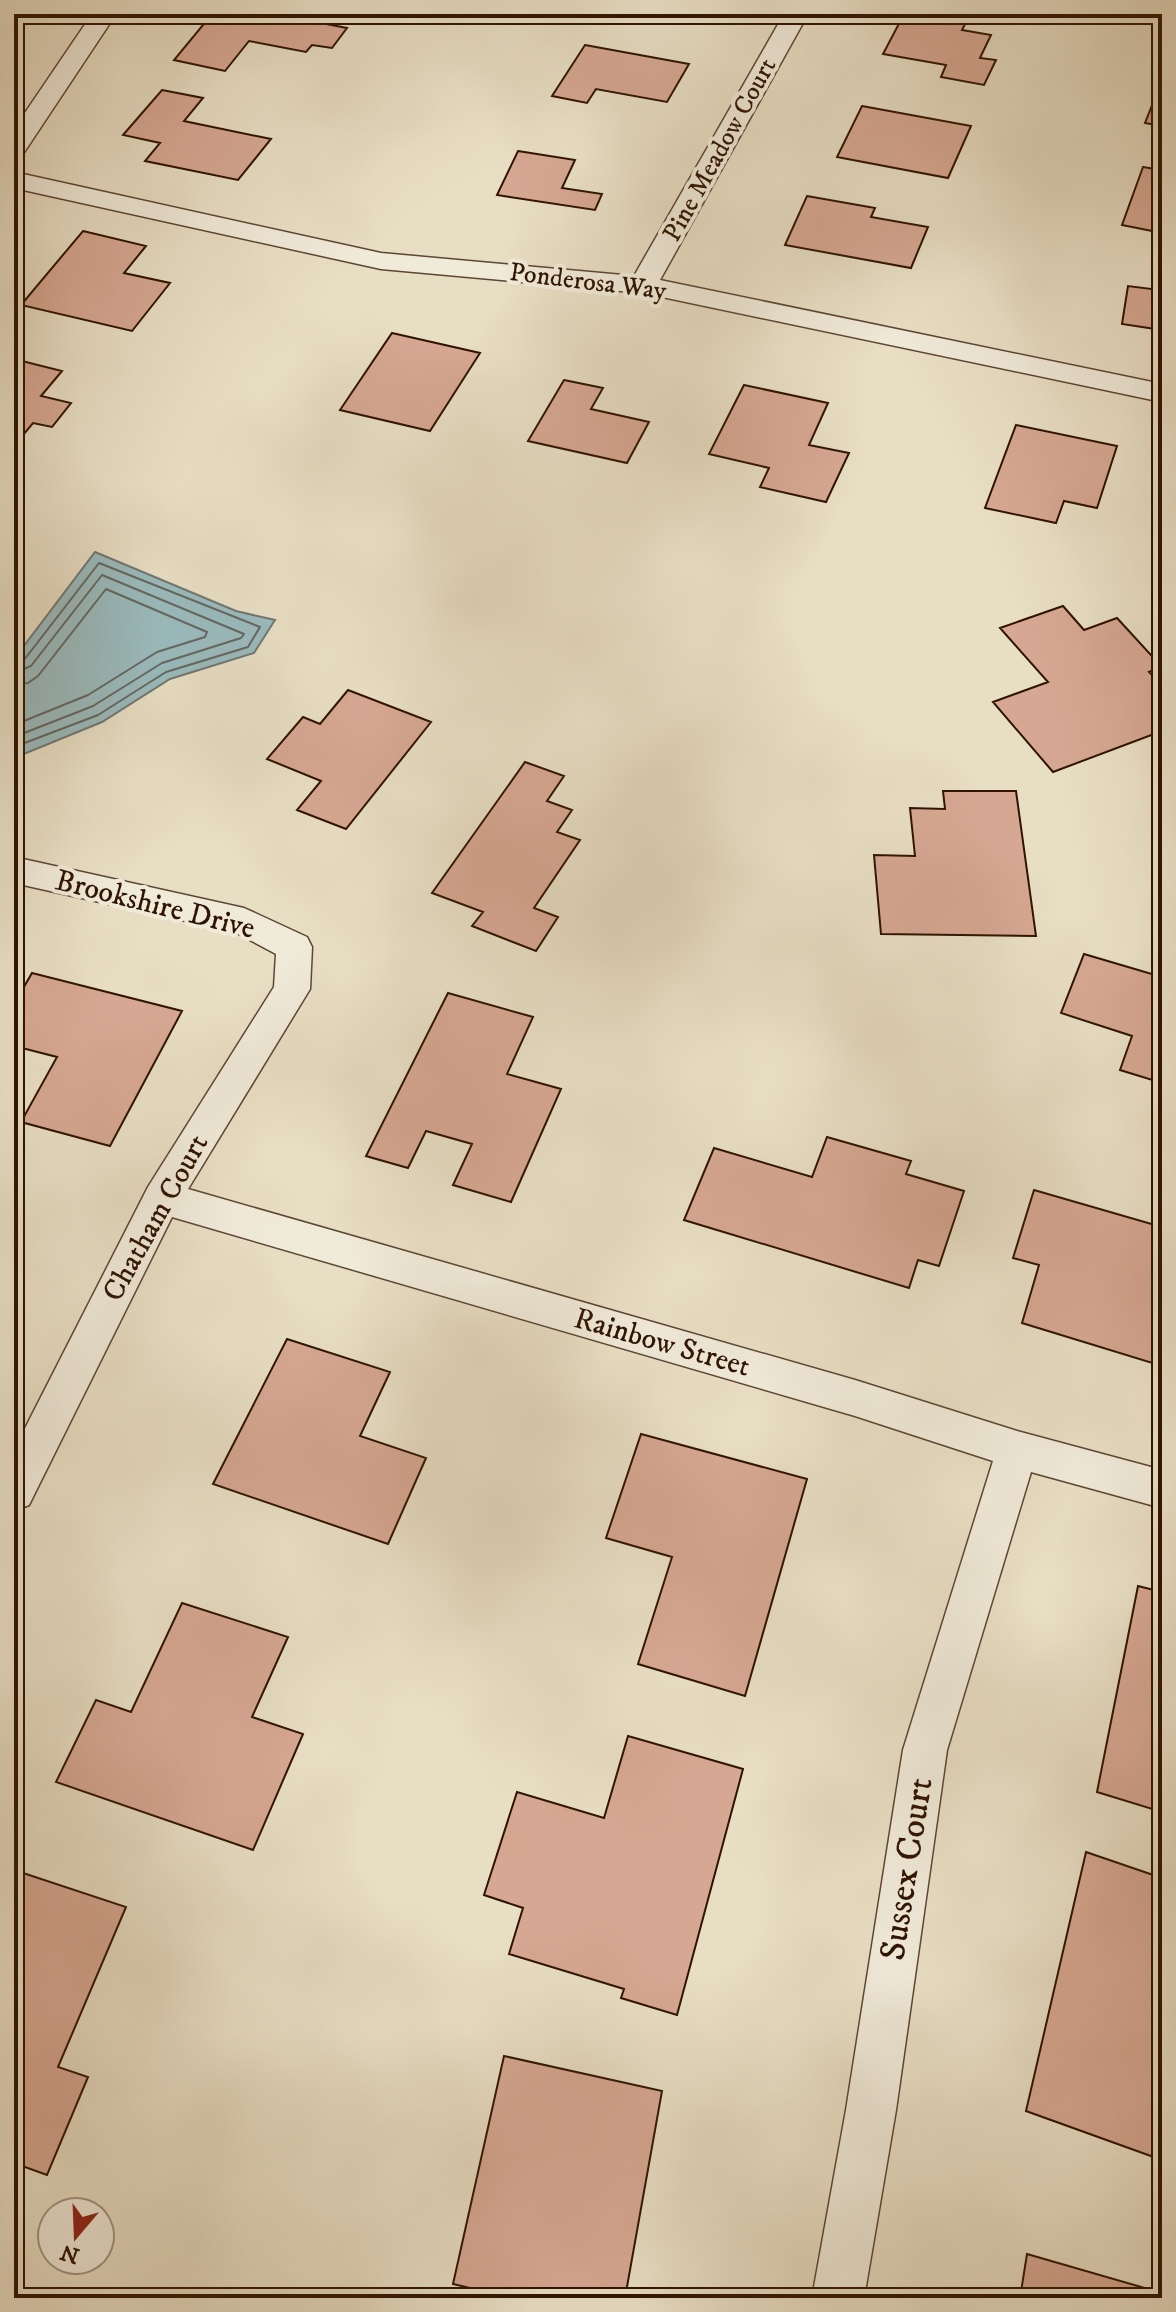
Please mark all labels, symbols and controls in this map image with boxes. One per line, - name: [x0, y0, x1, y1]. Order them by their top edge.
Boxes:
- street label: Pine Meadow Court: [656, 52, 784, 248]
- street label: Ponderosa Way: [508, 256, 669, 308]
- street label: Brookshire Drive: [51, 862, 259, 948]
- street label: Chatham Court: [95, 1128, 217, 1308]
- street label: Rainbow Street: [570, 1300, 754, 1386]
- street label: Sussex Court: [870, 1774, 944, 1964]
- north arrow: [36, 2196, 116, 2276]
- text: N: [57, 2238, 83, 2269]

